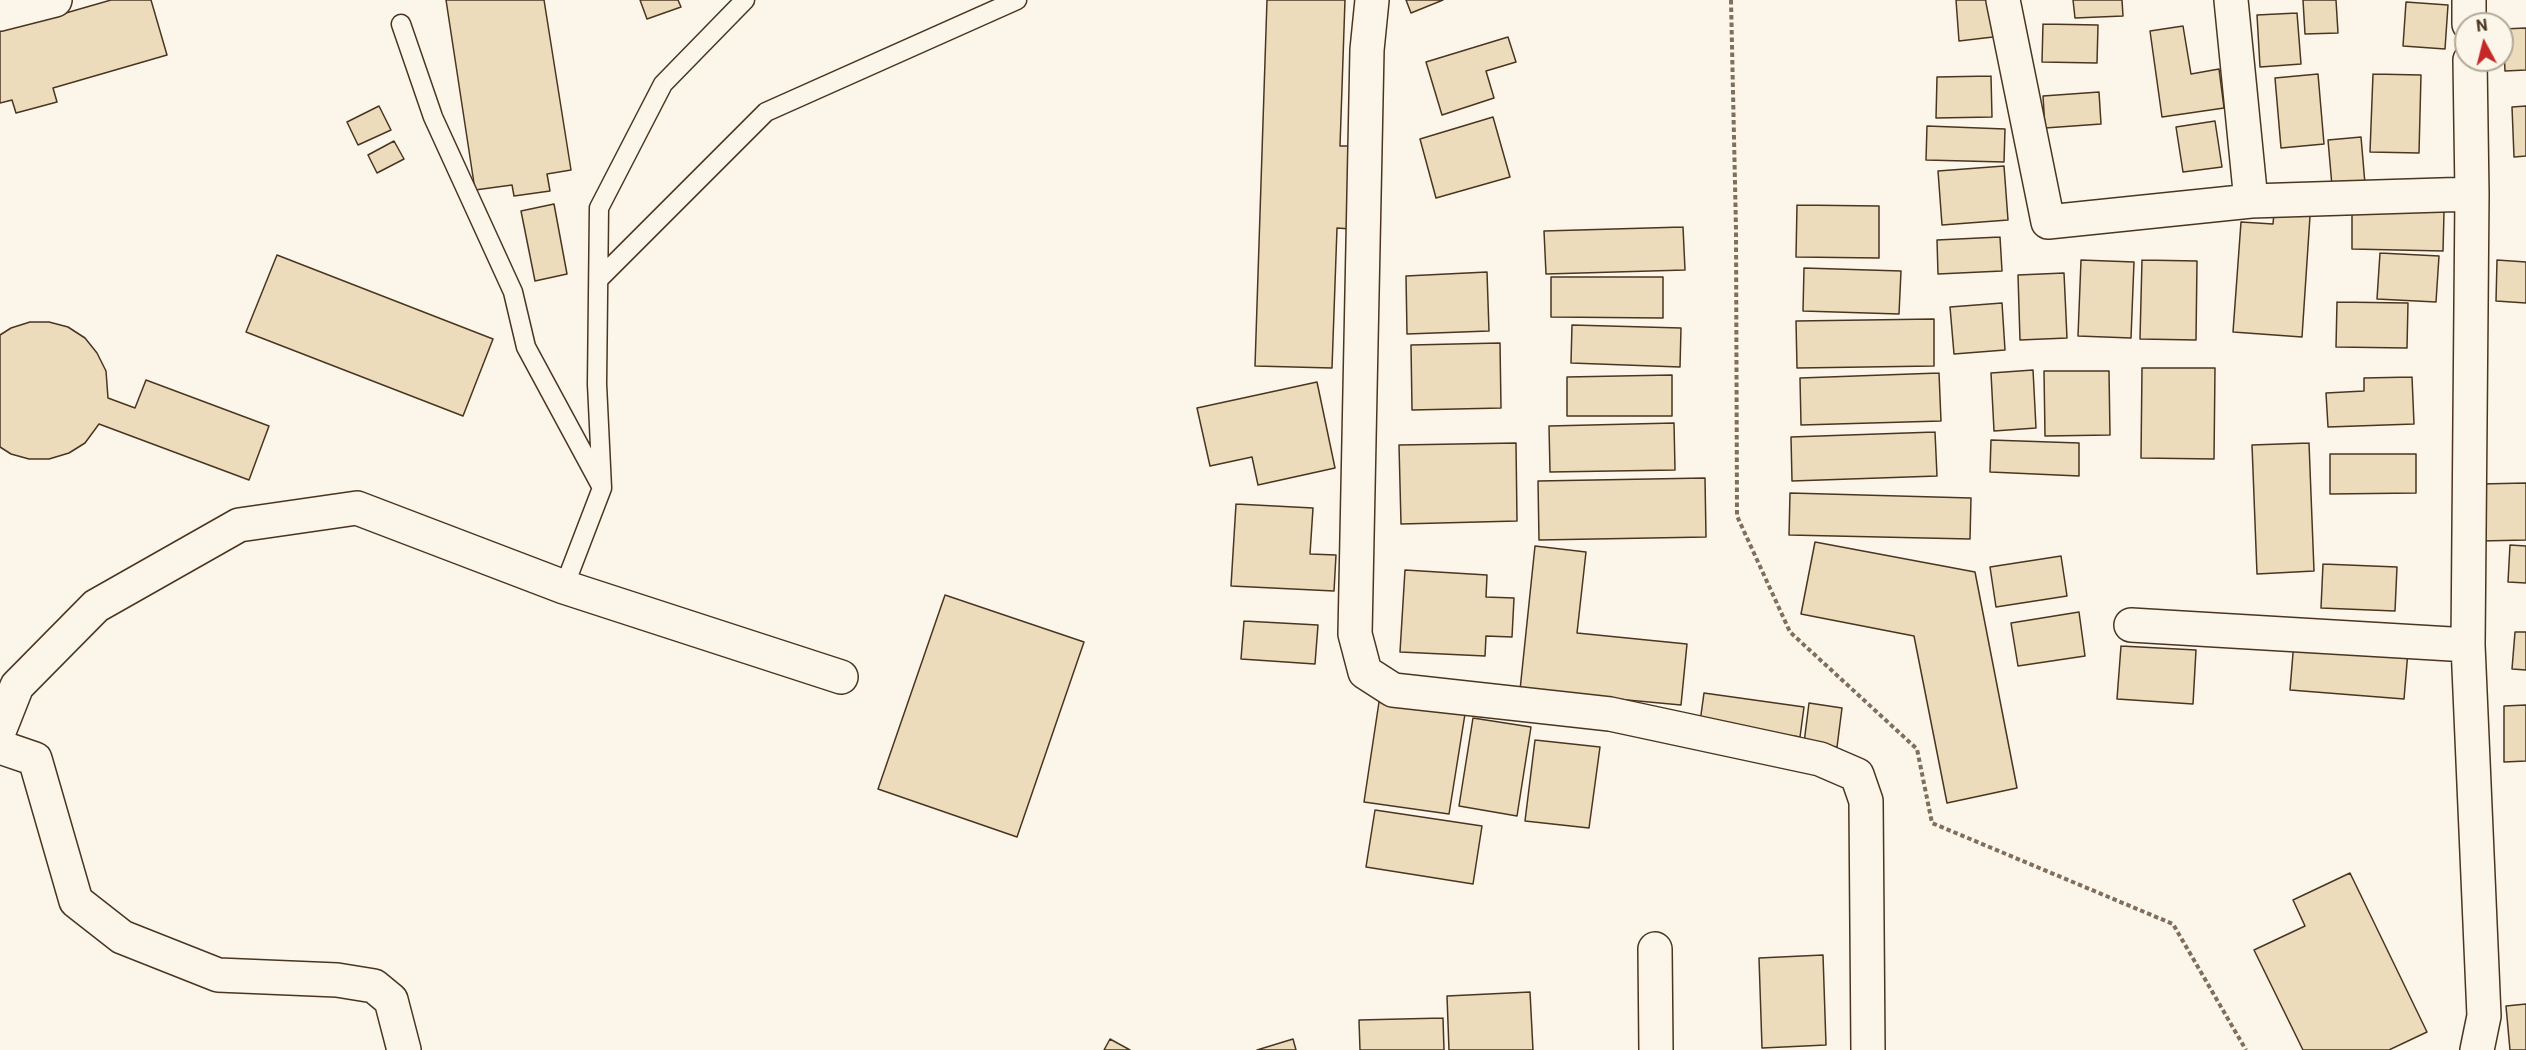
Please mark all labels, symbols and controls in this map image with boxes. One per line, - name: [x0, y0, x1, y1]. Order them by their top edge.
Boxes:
- north arrow: [2454, 12, 2514, 72]
- text: N: [2475, 16, 2489, 36]

